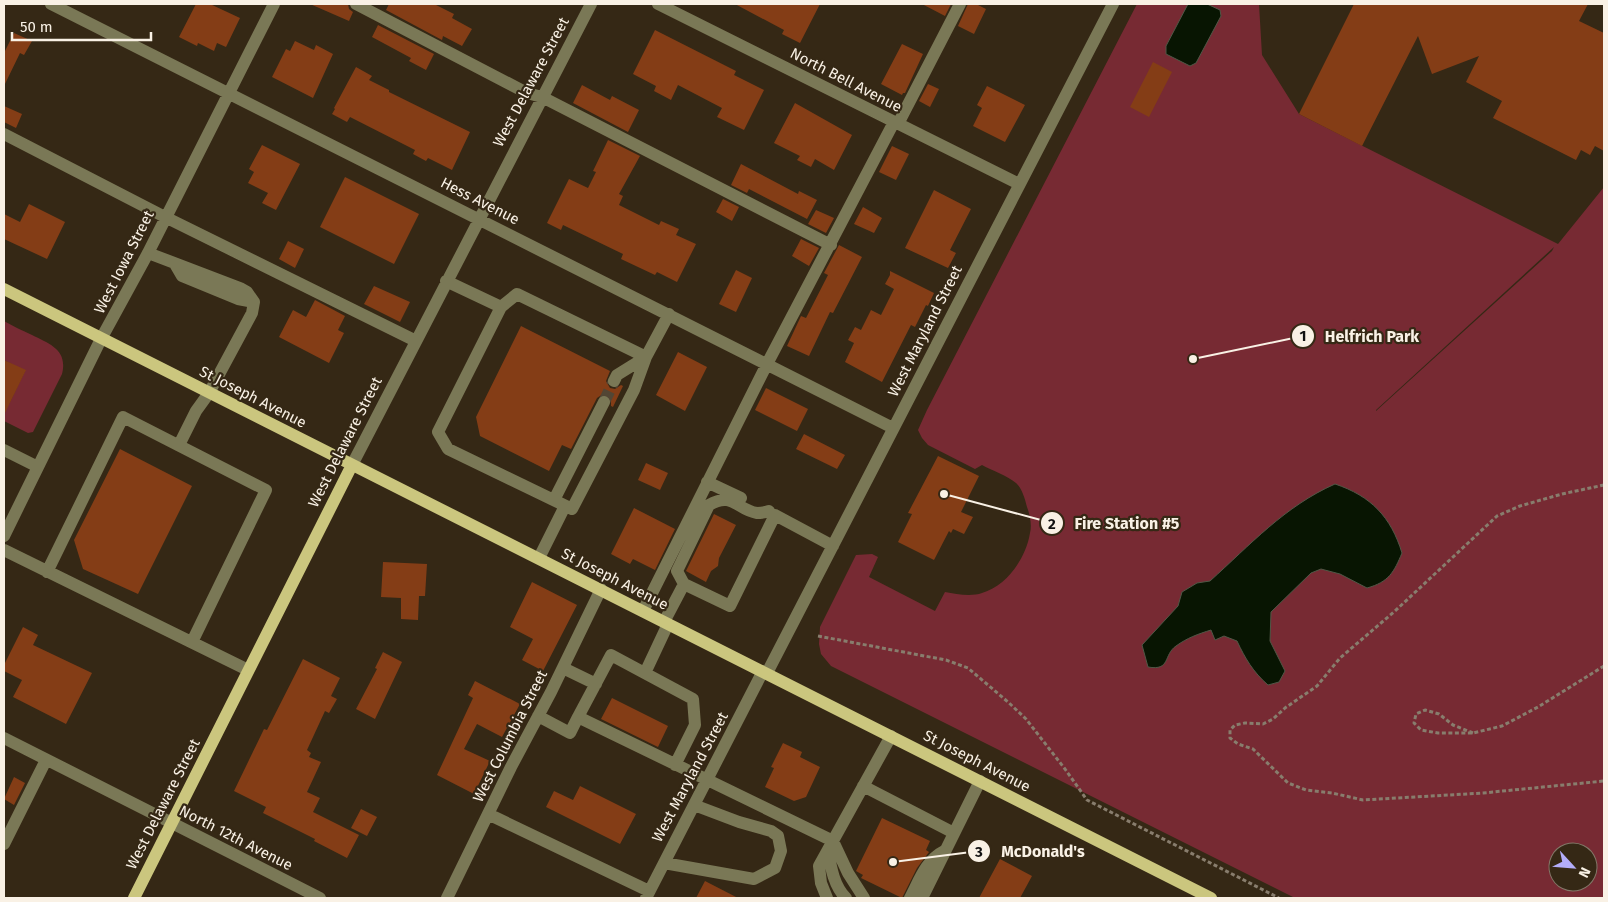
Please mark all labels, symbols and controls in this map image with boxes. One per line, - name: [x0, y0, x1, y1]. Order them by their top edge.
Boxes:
- scale bar: [12, 10, 151, 42]
- street label: West Delaware Street: [489, 14, 573, 150]
- text: 50 m: [20, 18, 53, 36]
- street label: North Bell Avenue: [787, 44, 905, 116]
- street label: Hess Avenue: [438, 173, 522, 229]
- street label: West Iowa Street: [90, 207, 158, 317]
- street label: West Maryland Street: [884, 262, 966, 400]
- callout: Helfrich Park: [1290, 321, 1430, 352]
- text: 1: [1300, 327, 1306, 345]
- text: Helfrich Park: [1325, 327, 1419, 346]
- street label: St Joseph Avenue: [197, 362, 309, 432]
- street label: West Delaware Street: [304, 373, 386, 510]
- callout: Fire Station #5: [1039, 508, 1189, 539]
- text: Fire Station #5: [1075, 514, 1180, 533]
- text: 2: [1048, 515, 1056, 533]
- street label: St Joseph Avenue: [559, 544, 671, 614]
- street label: West Columbia Street: [469, 667, 551, 805]
- street label: West Maryland Street: [648, 708, 732, 845]
- street label: St Joseph Avenue: [921, 726, 1033, 796]
- street label: West Delaware Street: [122, 735, 204, 872]
- street label: North 12th Avenue: [176, 802, 296, 874]
- callout: McDonald's: [966, 836, 1095, 867]
- text: McDonald's: [1001, 842, 1085, 861]
- north arrow: [1548, 842, 1598, 892]
- text: 3: [974, 843, 983, 861]
- text: N: [1575, 865, 1594, 880]

